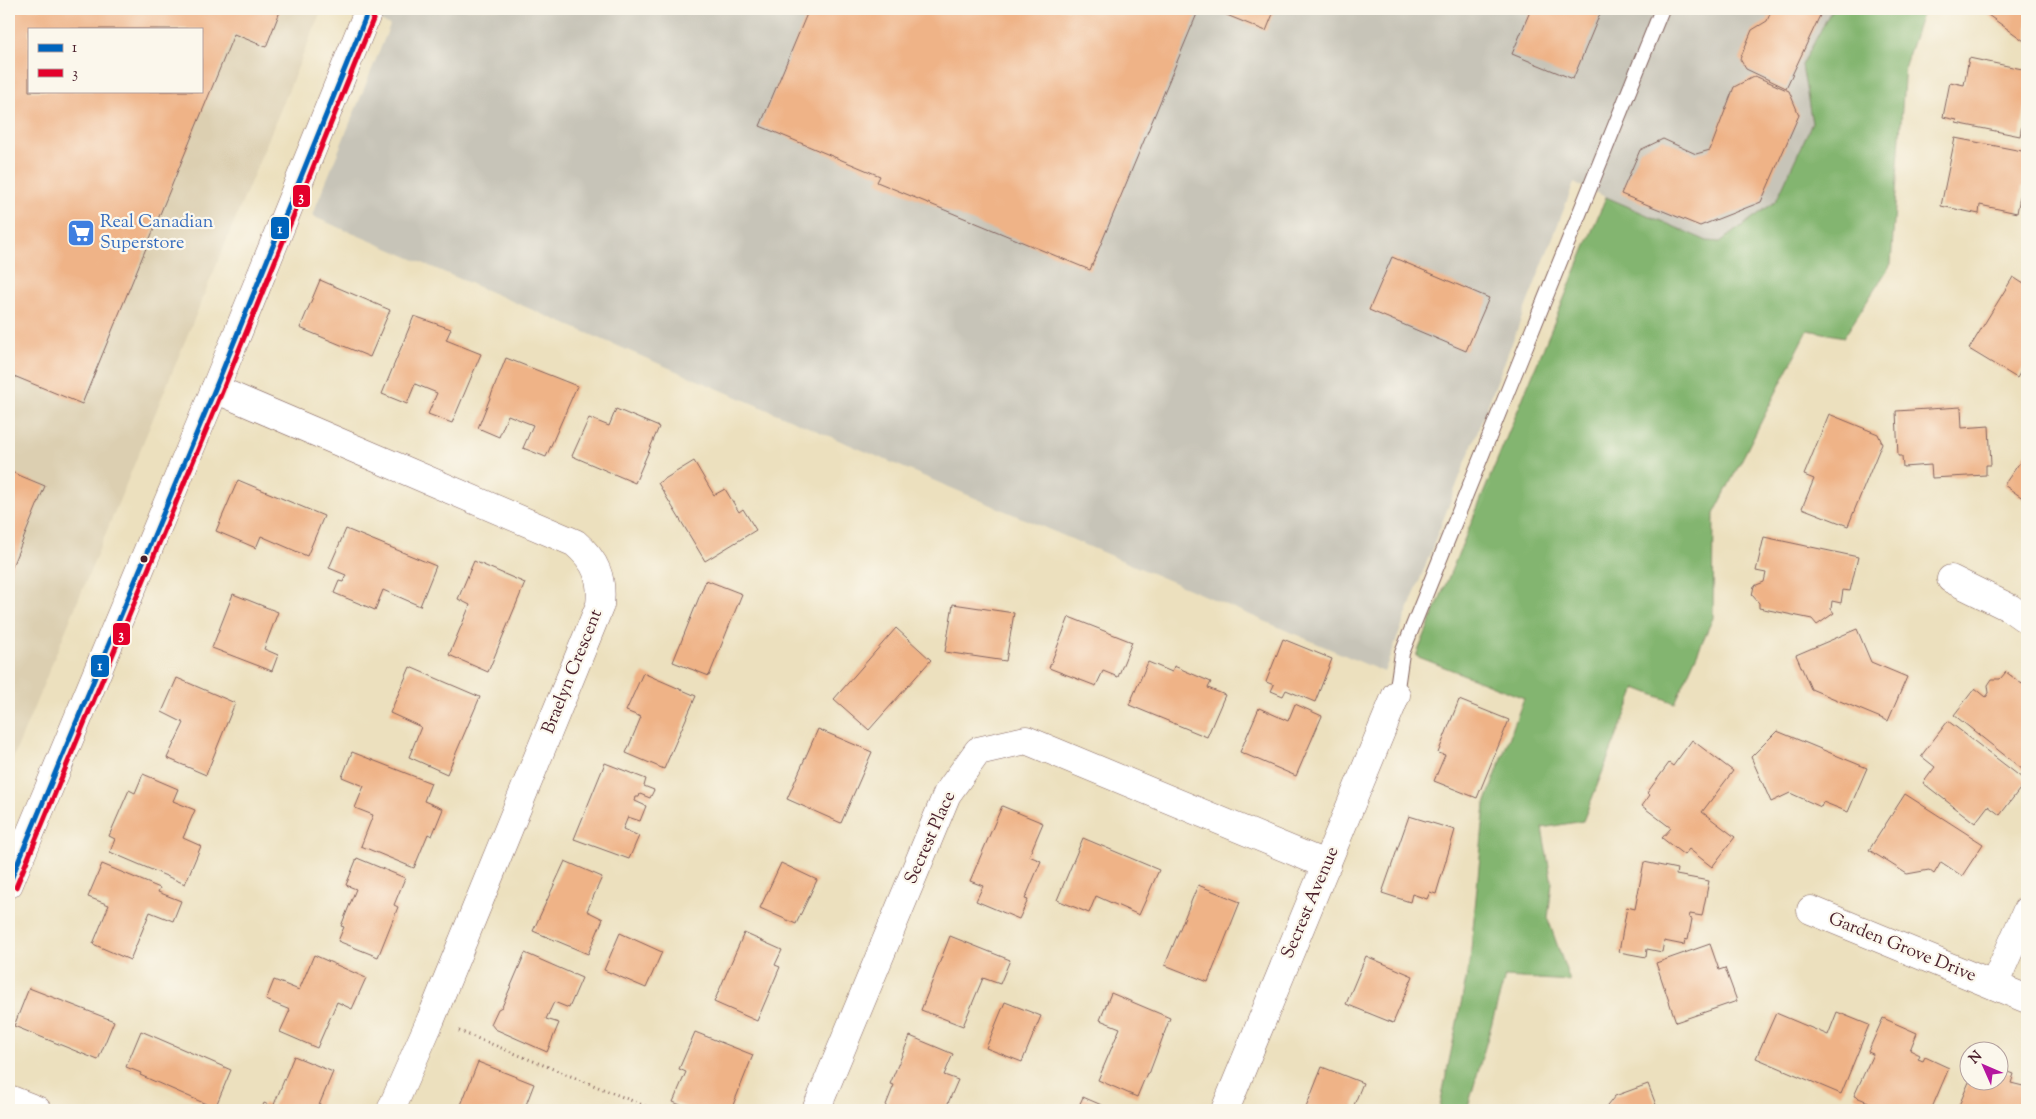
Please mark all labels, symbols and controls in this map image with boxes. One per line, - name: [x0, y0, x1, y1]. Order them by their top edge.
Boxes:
- legend: [28, 28, 202, 92]
- text: 1: [72, 38, 77, 59]
- text: 3: [72, 64, 78, 85]
- line badge: 3: [292, 184, 311, 208]
- text: 3: [298, 188, 304, 208]
- place label: Real Canadian Superstore: [100, 210, 214, 257]
- line badge: 1: [270, 216, 290, 240]
- supermarket icon: Real Canadian Superstore: [66, 218, 96, 248]
- text: 1: [278, 220, 283, 240]
- unlabelled marker: [139, 554, 149, 564]
- street label: Braelyn Crescent: [536, 606, 610, 738]
- line badge: 3: [112, 622, 131, 646]
- text: 3: [118, 626, 124, 646]
- line badge: 1: [90, 654, 110, 678]
- text: 1: [98, 657, 103, 677]
- street label: Secrest Place: [899, 787, 963, 889]
- street label: Secrest Avenue: [1276, 843, 1346, 963]
- street label: Garden Grove Drive: [1824, 906, 1980, 990]
- north arrow: [1958, 1042, 2008, 1092]
- text: N: [1965, 1047, 1987, 1069]

